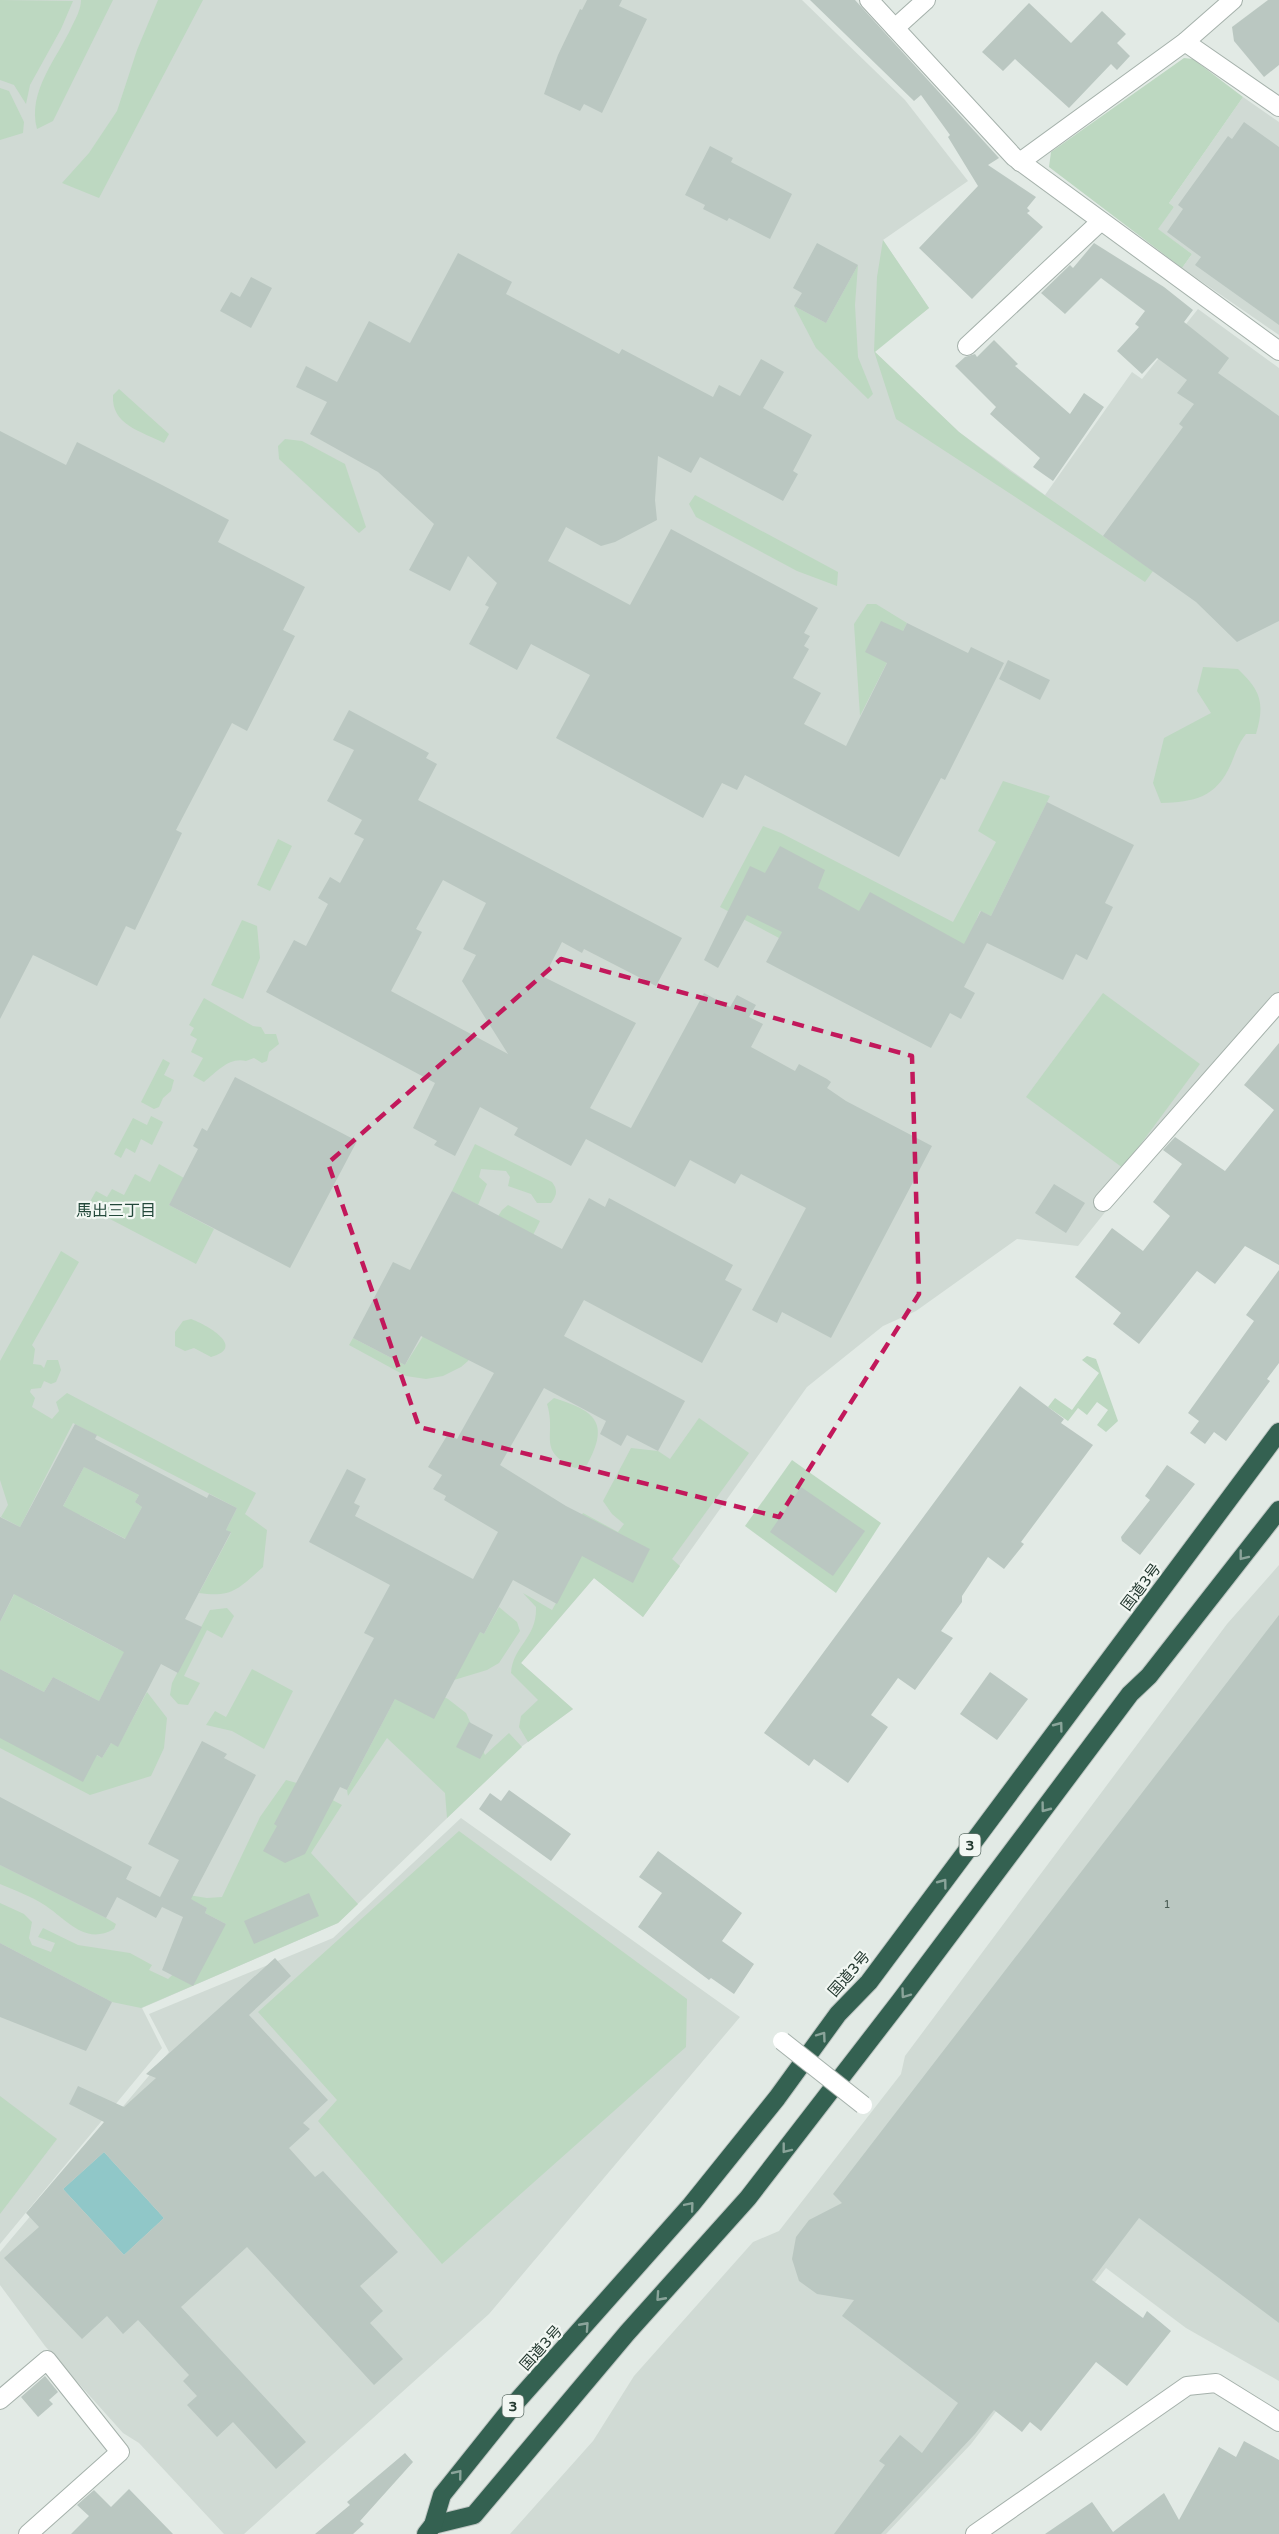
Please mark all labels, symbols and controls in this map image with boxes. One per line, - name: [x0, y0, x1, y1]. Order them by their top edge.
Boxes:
- district label: 馬出三丁目: [76, 1201, 156, 1221]
- one-way arrow: [1239, 1549, 1250, 1560]
- street label: 国道3号: [1117, 1560, 1165, 1614]
- one-way arrow: [1052, 1722, 1063, 1733]
- one-way arrow: [1041, 1802, 1052, 1813]
- road number: 3: [960, 1834, 980, 1856]
- one-way arrow: [935, 1878, 946, 1889]
- house number: 1: [1163, 1897, 1171, 1911]
- street label: 国道3号: [824, 1948, 874, 2000]
- one-way arrow: [901, 1988, 912, 1999]
- one-way arrow: [815, 2031, 826, 2042]
- one-way arrow: [783, 2142, 794, 2153]
- one-way arrow: [683, 2202, 694, 2213]
- one-way arrow: [656, 2290, 667, 2301]
- street label: 国道3号: [516, 2322, 566, 2374]
- one-way arrow: [578, 2322, 589, 2333]
- road number: 3: [502, 2395, 524, 2417]
- one-way arrow: [451, 2470, 462, 2481]

